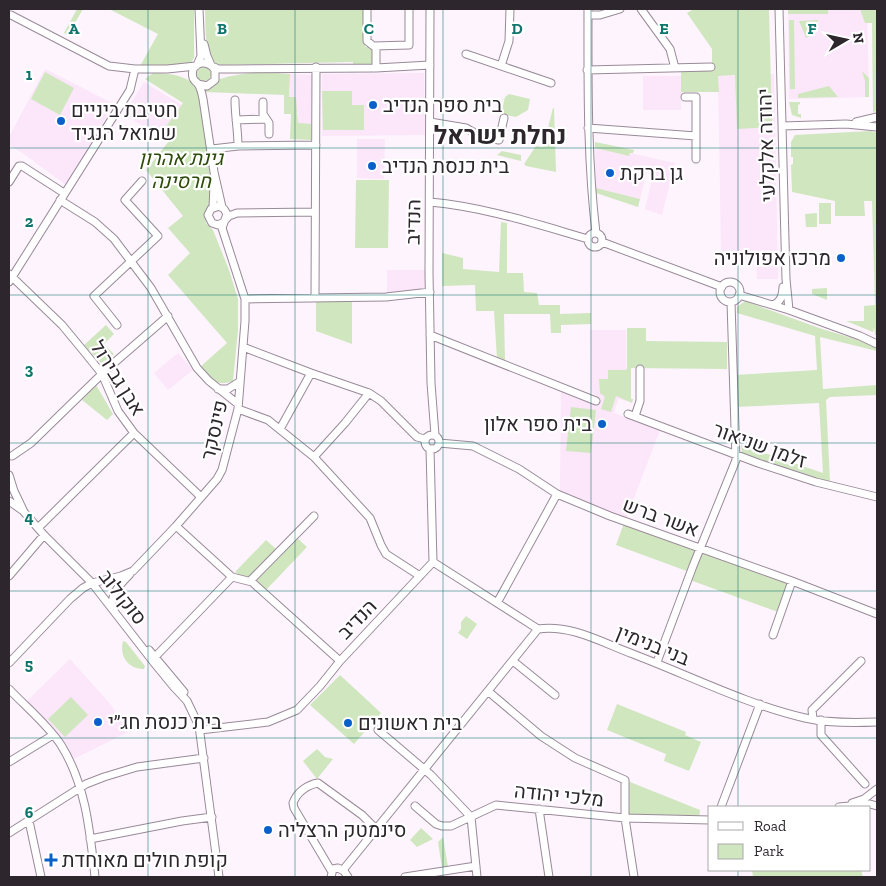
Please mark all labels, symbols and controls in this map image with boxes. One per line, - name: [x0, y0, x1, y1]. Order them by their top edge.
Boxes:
- north arrow: [821, 15, 871, 65]
- text: A: [69, 19, 80, 38]
- text: B: [217, 19, 227, 38]
- text: C: [364, 19, 374, 38]
- text: D: [511, 19, 523, 38]
- text: E: [659, 19, 669, 38]
- text: F: [807, 19, 817, 38]
- text: N: [849, 31, 868, 45]
- text: 1: [26, 65, 33, 84]
- street label: יהודה אלקלעי: [752, 88, 780, 202]
- place label: בית ספר הנדיב: [383, 93, 503, 117]
- place label: חטיבת ביניים שמואל הנגיד: [71, 98, 178, 145]
- marker: בית ספר הנדיב: [367, 99, 379, 111]
- marker: חטיבת ביניים שמואל הנגיד: [55, 115, 67, 127]
- district label: נחלת ישראל: [434, 120, 566, 150]
- park label: גינת אהרון חרסינה: [139, 146, 224, 193]
- place label: בית כנסת הנדיב: [382, 154, 510, 178]
- marker: בית כנסת הנדיב: [366, 160, 378, 172]
- place label: גן ברקת: [620, 161, 683, 185]
- marker: גן ברקת: [604, 167, 616, 179]
- street label: הנדיב: [401, 199, 425, 245]
- text: 2: [25, 212, 34, 231]
- place label: מרכז אפולוניה: [714, 246, 831, 270]
- marker: מרכז אפולוניה: [835, 252, 847, 264]
- street label: אבן גבירול: [86, 336, 150, 420]
- text: 3: [25, 360, 34, 379]
- street label: פינסקר: [195, 398, 233, 462]
- place label: בית ספר אלון: [484, 412, 592, 436]
- street label: זלמן שניאור: [710, 417, 810, 473]
- marker: בית ספר אלון: [596, 418, 608, 430]
- street label: אשר ברש: [620, 492, 702, 542]
- text: 4: [24, 508, 34, 527]
- street label: סוקולוב: [94, 565, 152, 629]
- street label: הנדיב: [332, 594, 382, 644]
- street label: בני בנימין: [613, 620, 693, 671]
- text: 5: [25, 655, 33, 674]
- place label: בית כנסת חג״י: [108, 710, 222, 734]
- place label: בית ראשונים: [358, 711, 462, 735]
- marker: בית כנסת חג״י: [92, 716, 104, 728]
- marker: בית ראשונים: [342, 717, 354, 729]
- street label: מלכי יהודה: [513, 778, 605, 812]
- text: 6: [25, 803, 34, 822]
- legend: [708, 806, 871, 871]
- text: Road: [754, 817, 787, 835]
- place label: סינמטק הרצליה: [278, 818, 407, 842]
- marker: סינמטק הרצליה: [262, 824, 274, 836]
- text: Park: [754, 842, 784, 860]
- place label: קופת חולים מאוחדת: [62, 848, 228, 872]
- marker: קופת חולים מאוחדת: [44, 853, 58, 867]

